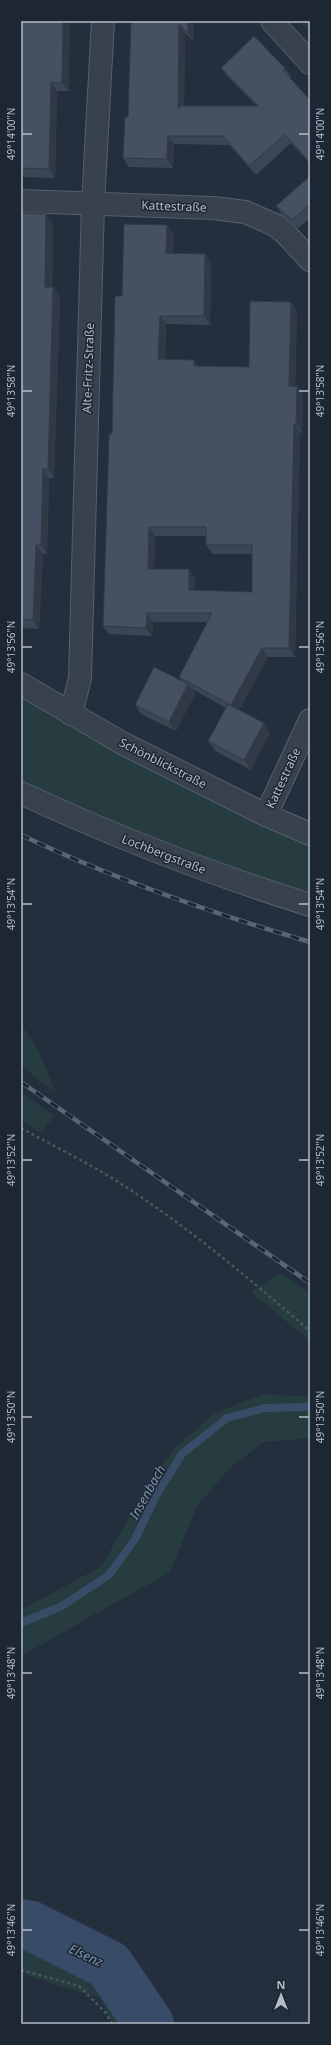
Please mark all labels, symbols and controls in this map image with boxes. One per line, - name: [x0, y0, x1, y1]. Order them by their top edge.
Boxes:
- text: 49°14'00"N: [4, 108, 18, 160]
- text: 49°14'00"N: [313, 108, 327, 160]
- street label: Kattestraße: [141, 196, 207, 216]
- street label: Alte-Fritz-Straße: [78, 322, 98, 414]
- text: 49°13'58"N: [4, 365, 18, 417]
- text: 49°13'58"N: [313, 365, 327, 417]
- text: 49°13'56"N: [4, 621, 18, 673]
- text: 49°13'56"N: [313, 621, 327, 673]
- street label: Schönblickstraße: [116, 734, 210, 792]
- street label: Kattestraße: [261, 745, 305, 811]
- street label: Lochbergstraße: [119, 830, 209, 878]
- text: 49°13'54"N: [4, 878, 18, 930]
- text: 49°13'54"N: [313, 878, 327, 930]
- text: 49°13'52"N: [4, 1134, 18, 1186]
- text: 49°13'52"N: [313, 1134, 327, 1186]
- text: 49°13'50"N: [4, 1391, 18, 1443]
- text: 49°13'50"N: [313, 1391, 327, 1443]
- water label: Insenbach: [124, 1462, 169, 1523]
- text: 49°13'48"N: [4, 1647, 18, 1699]
- text: 49°13'48"N: [313, 1647, 327, 1699]
- text: 49°13'46"N: [4, 1904, 18, 1956]
- text: 49°13'46"N: [313, 1904, 327, 1956]
- water label: Elsenz: [66, 1939, 106, 1971]
- north arrow: [261, 1975, 301, 2015]
- text: N: [277, 1977, 285, 1992]

